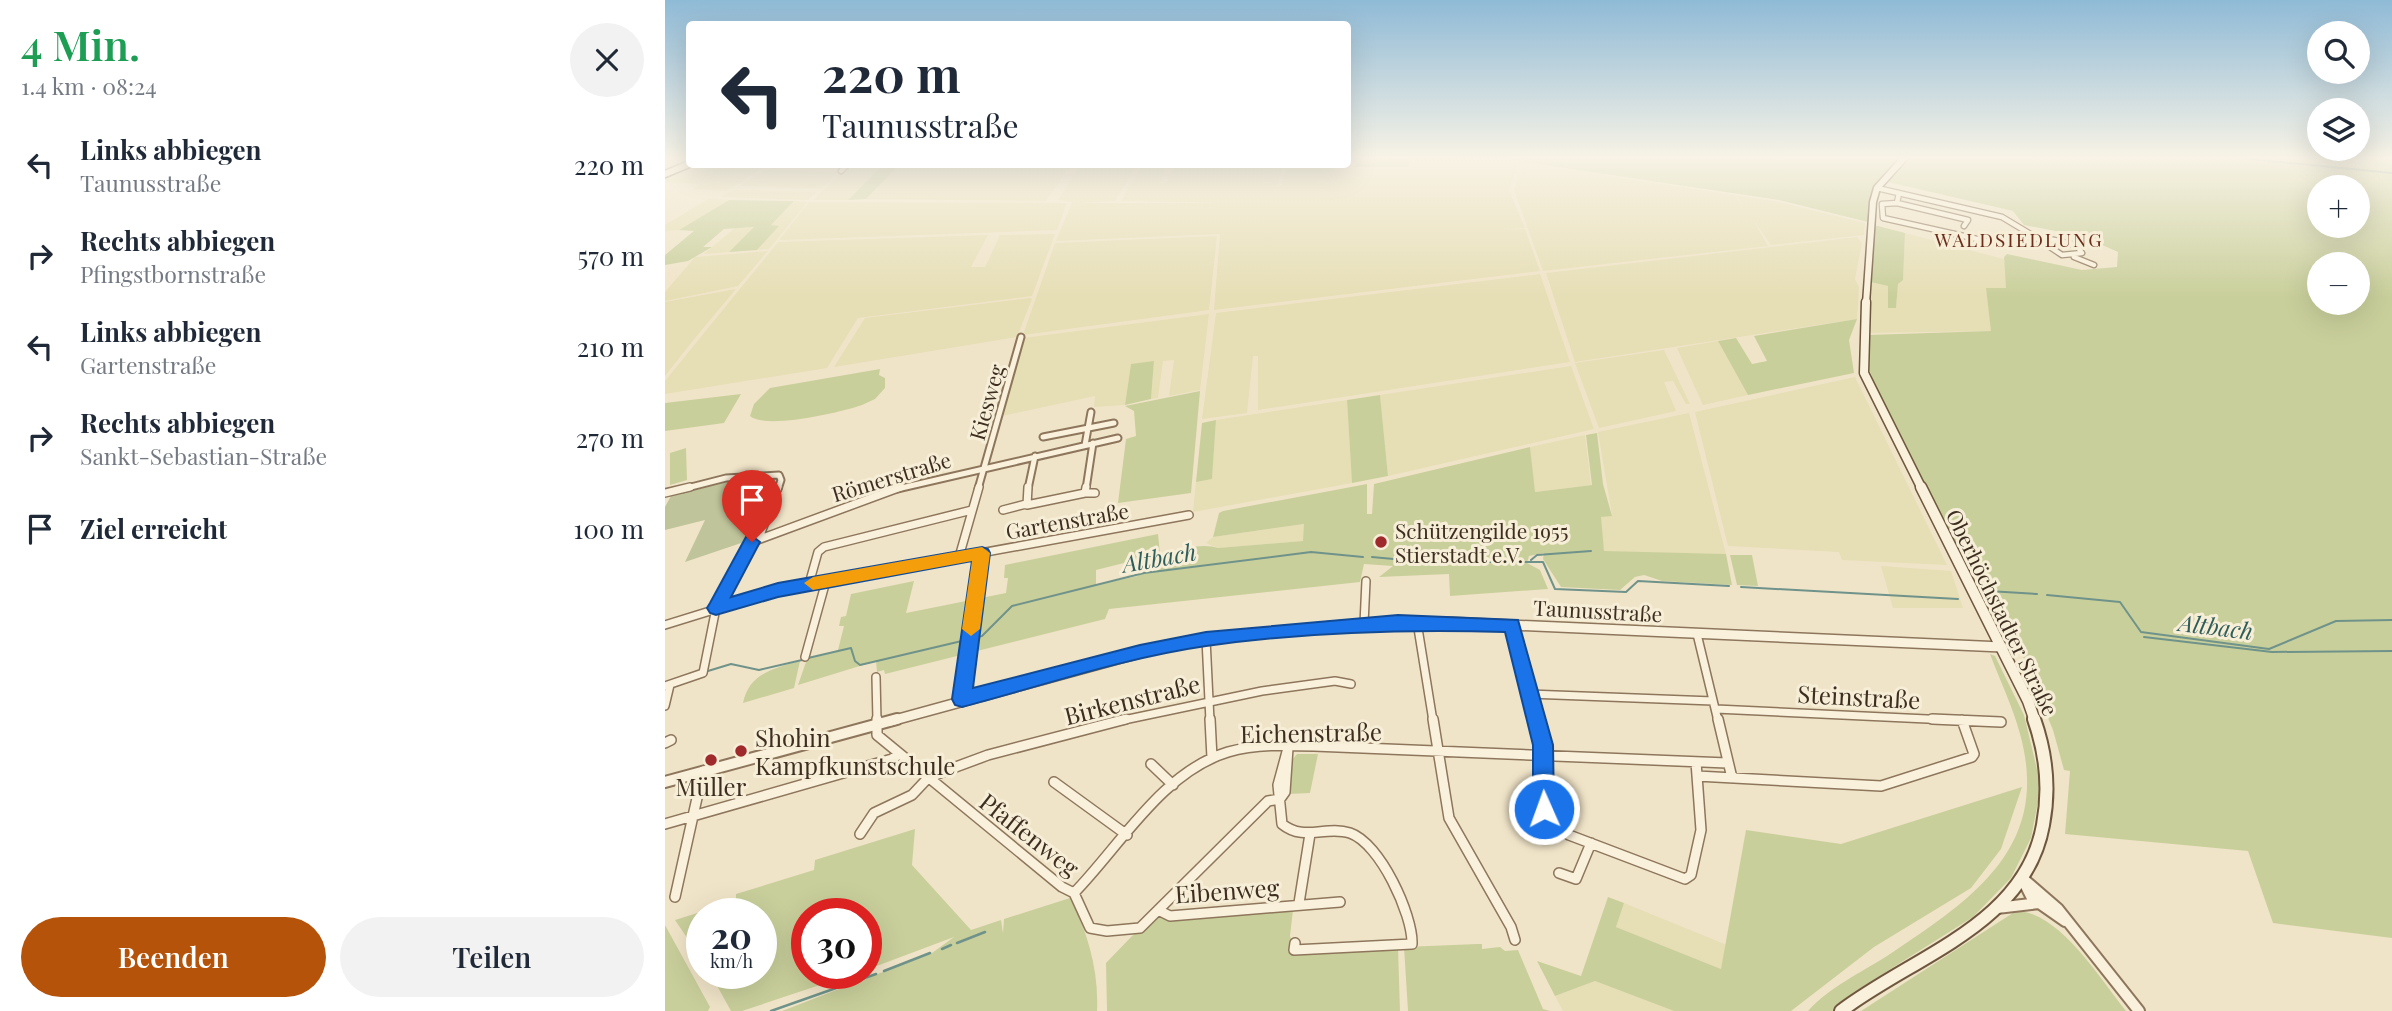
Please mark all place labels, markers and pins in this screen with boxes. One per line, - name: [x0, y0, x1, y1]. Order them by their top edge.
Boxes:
- pin: [722, 470, 782, 542]
- place label: Schützengilde 1955 Stierstadt e.V.: [1395, 516, 1568, 568]
- marker: Schützengilde 1955 Stierstadt e.V.: [1373, 534, 1389, 550]
- place label: Shohin Kampfkunstschule: [755, 721, 955, 781]
- marker: Shohin Kampfkunstschule: [733, 743, 749, 759]
- marker: Müller: [703, 752, 719, 768]
- place label: Müller: [676, 770, 747, 802]

